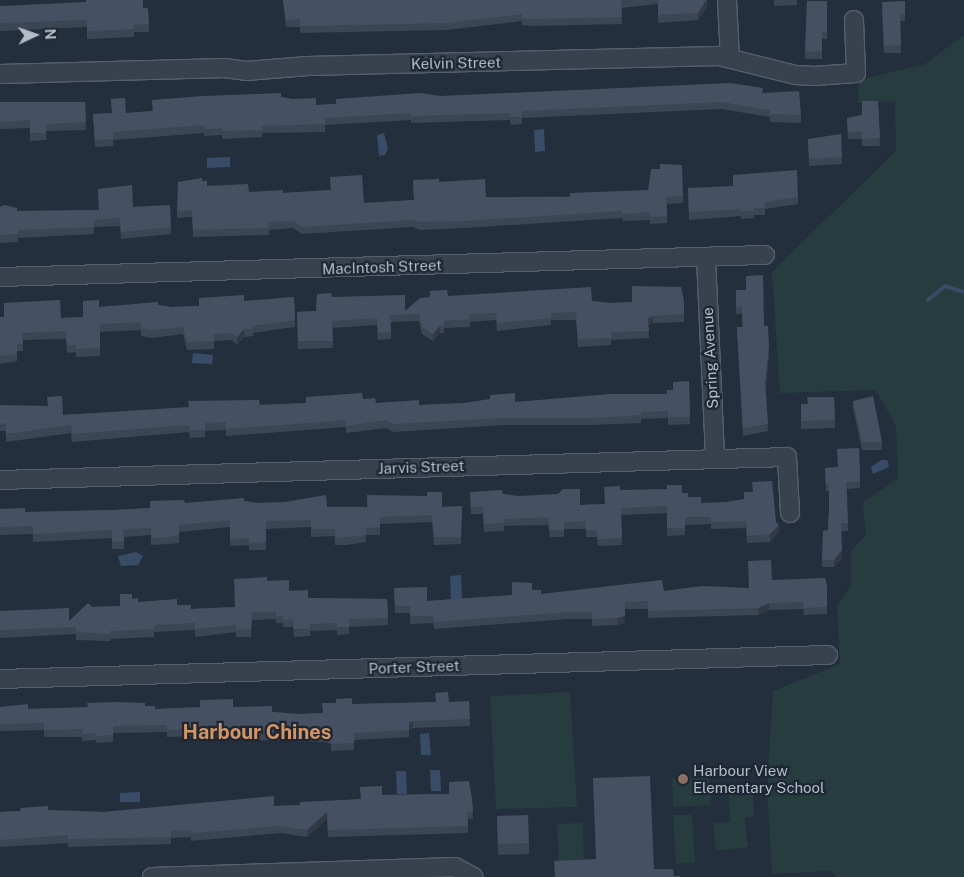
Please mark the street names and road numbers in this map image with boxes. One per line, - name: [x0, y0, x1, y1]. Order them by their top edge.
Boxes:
- street label: Kelvin Street: [411, 53, 501, 73]
- street label: MacIntosh Street: [322, 256, 442, 278]
- street label: Spring Avenue: [698, 307, 722, 409]
- street label: Jarvis Street: [377, 456, 465, 478]
- street label: Porter Street: [368, 656, 460, 678]

